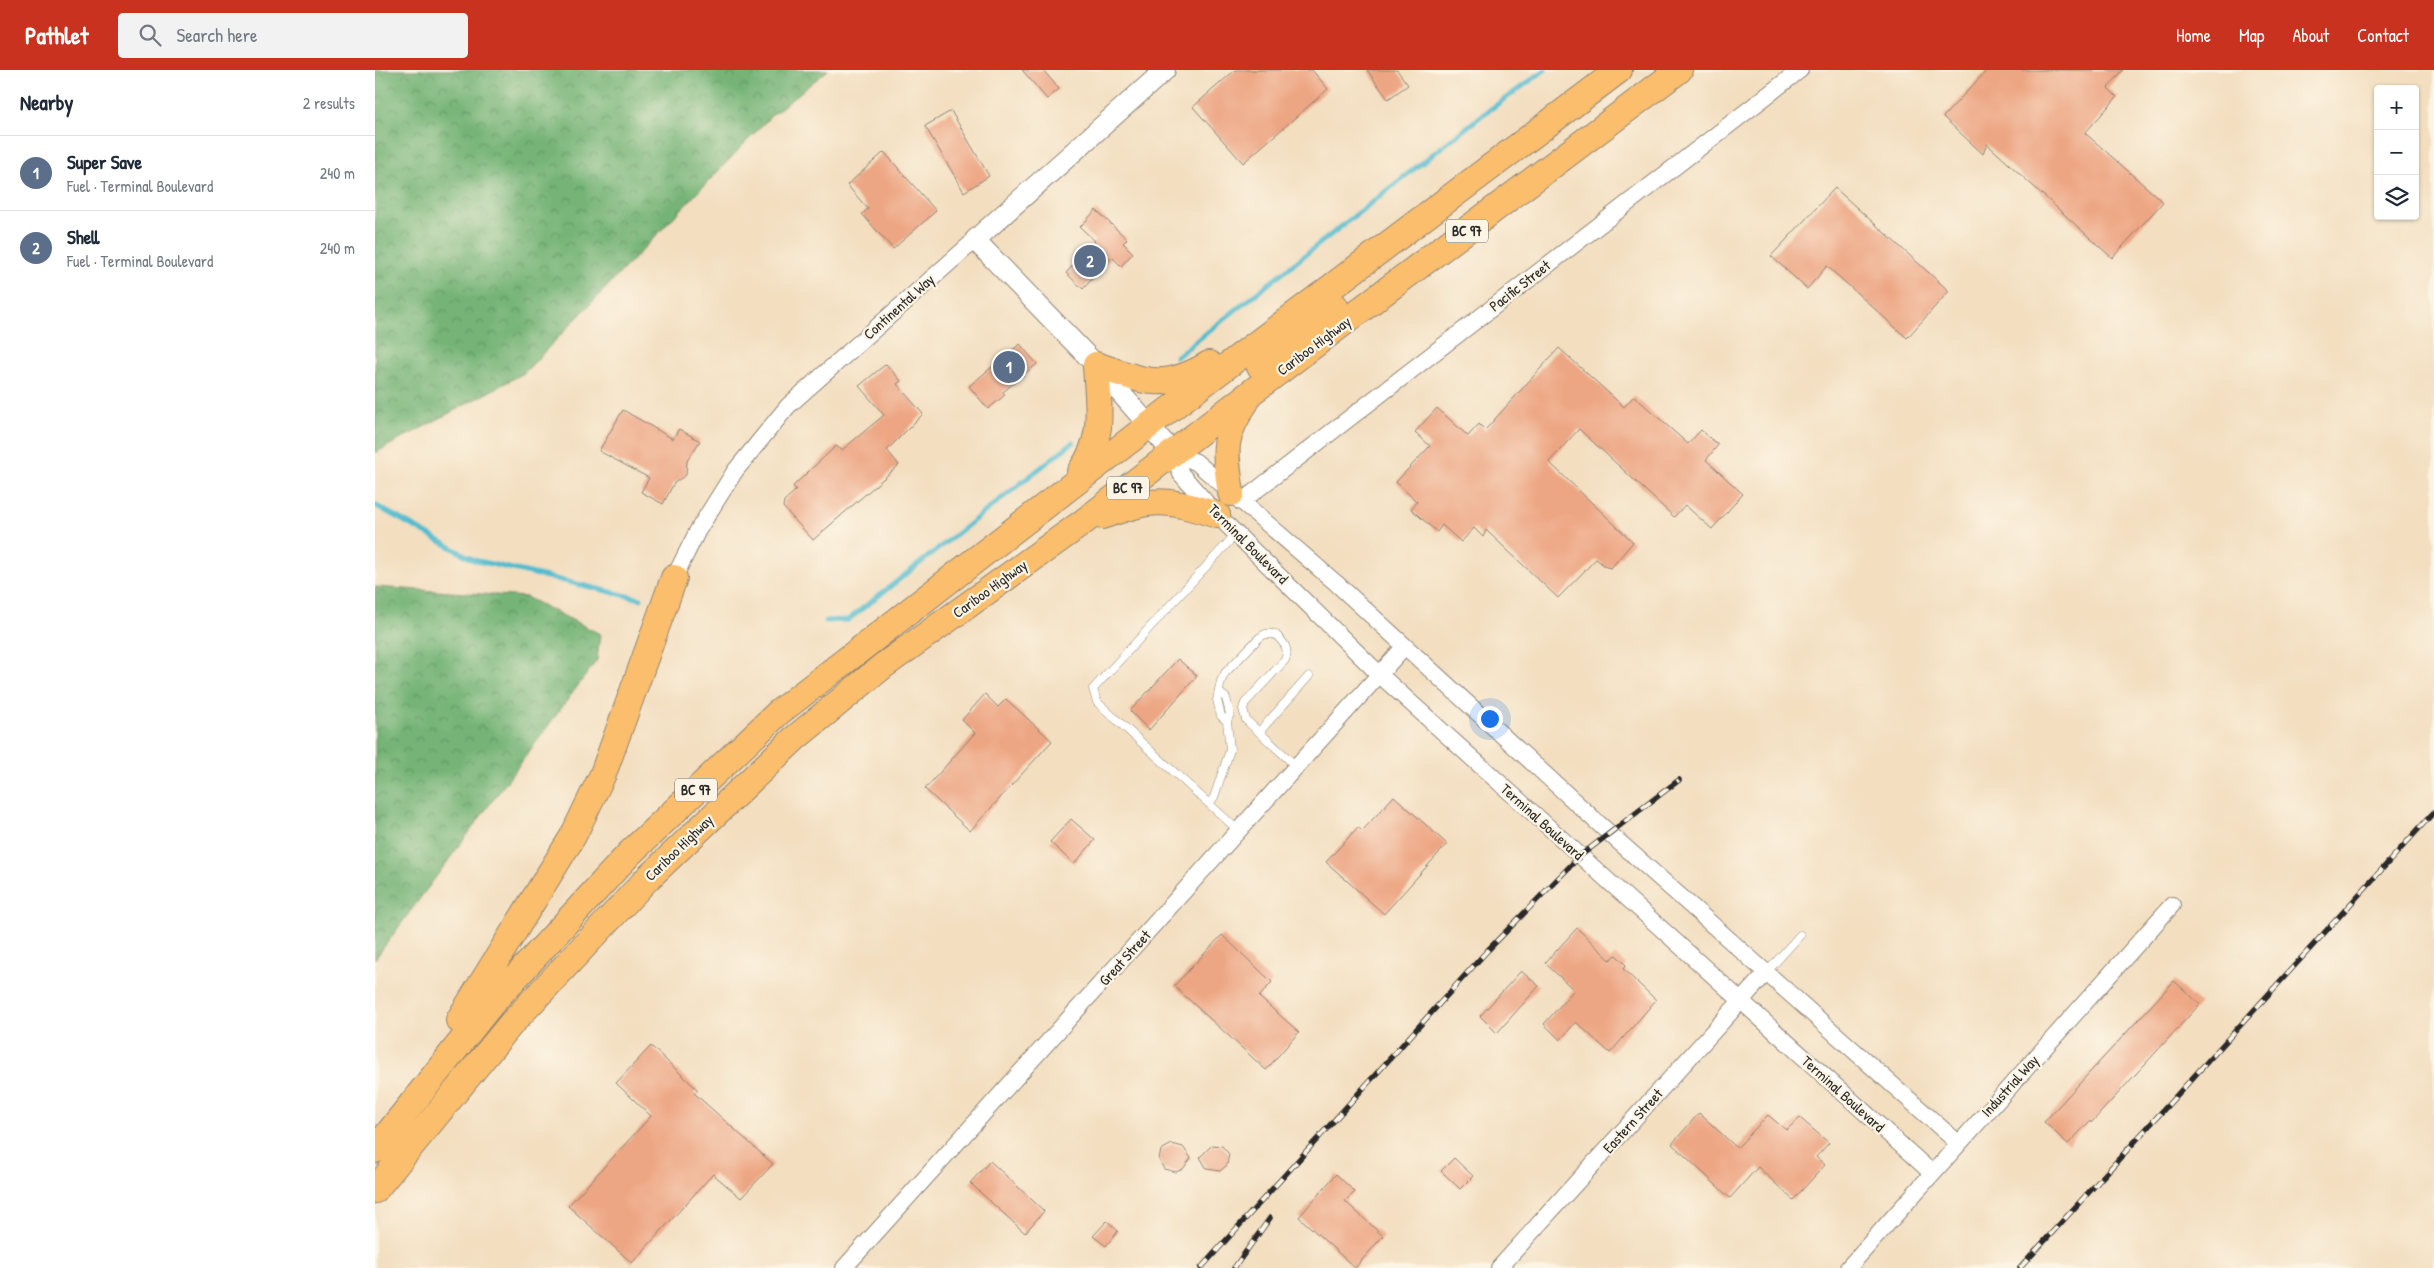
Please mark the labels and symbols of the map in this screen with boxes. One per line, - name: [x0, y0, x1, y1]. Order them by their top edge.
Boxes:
- road number: BC 97: [1446, 220, 1488, 242]
- pin: 2: [1074, 242, 1106, 280]
- street label: Pacific Street: [1485, 255, 1555, 316]
- street label: Continental Way: [859, 269, 939, 344]
- street label: Cariboo Highway: [1272, 311, 1355, 380]
- pin: 1: [993, 348, 1025, 386]
- road number: BC 97: [1107, 476, 1149, 499]
- street label: Terminal Boulevard: [1204, 499, 1293, 588]
- street label: Cariboo Highway: [948, 554, 1031, 623]
- your location: [1477, 706, 1503, 732]
- road number: BC 97: [675, 778, 717, 802]
- street label: Terminal Boulevard: [1496, 779, 1589, 865]
- street label: Cariboo Highway: [640, 810, 717, 886]
- street label: Great Street: [1094, 925, 1156, 990]
- street label: Industrial Way: [1976, 1050, 2043, 1121]
- street label: Terminal Boulevard: [1797, 1051, 1890, 1137]
- street label: Eastern Street: [1598, 1083, 1668, 1158]

